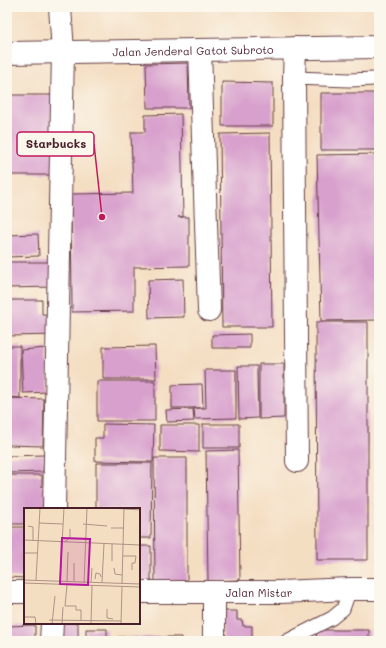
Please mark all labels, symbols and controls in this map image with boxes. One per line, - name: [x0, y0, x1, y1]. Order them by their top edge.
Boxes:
- street label: Jalan Jenderal Gatot Subroto: [112, 41, 274, 59]
- callout: Starbucks: [17, 132, 94, 156]
- text: Starbucks: [26, 135, 86, 151]
- inset map: [24, 508, 140, 624]
- street label: Jalan Mistar: [226, 584, 293, 600]

